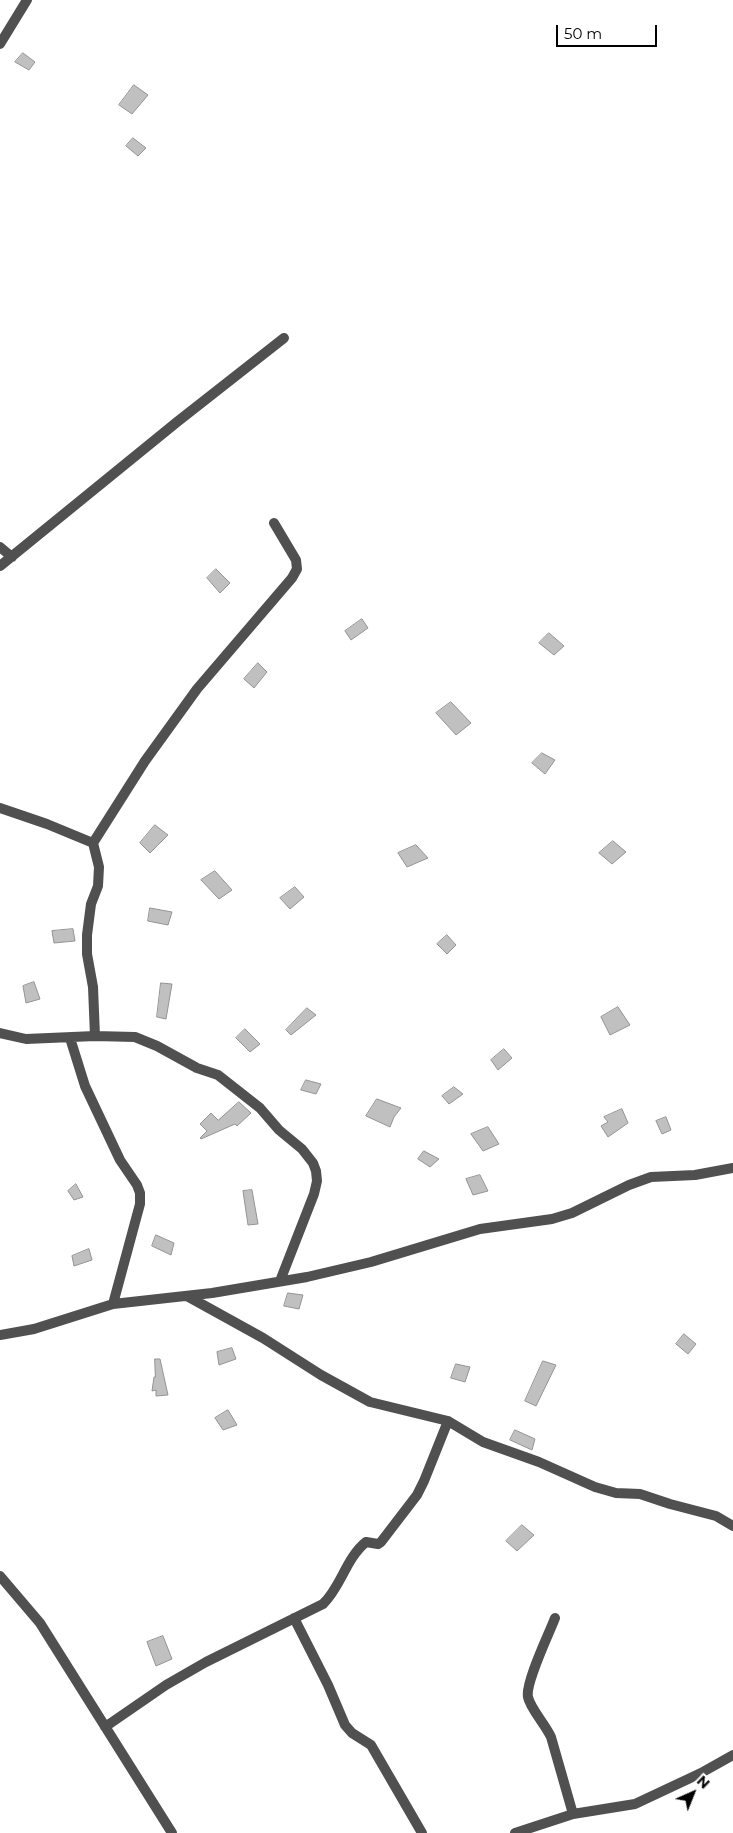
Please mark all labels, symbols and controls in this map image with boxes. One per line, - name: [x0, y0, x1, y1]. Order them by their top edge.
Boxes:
- scale bar: [558, 15, 659, 47]
- text: 50 m: [564, 24, 602, 43]
- north arrow: [668, 1768, 718, 1818]
- text: N: [693, 1772, 714, 1793]

